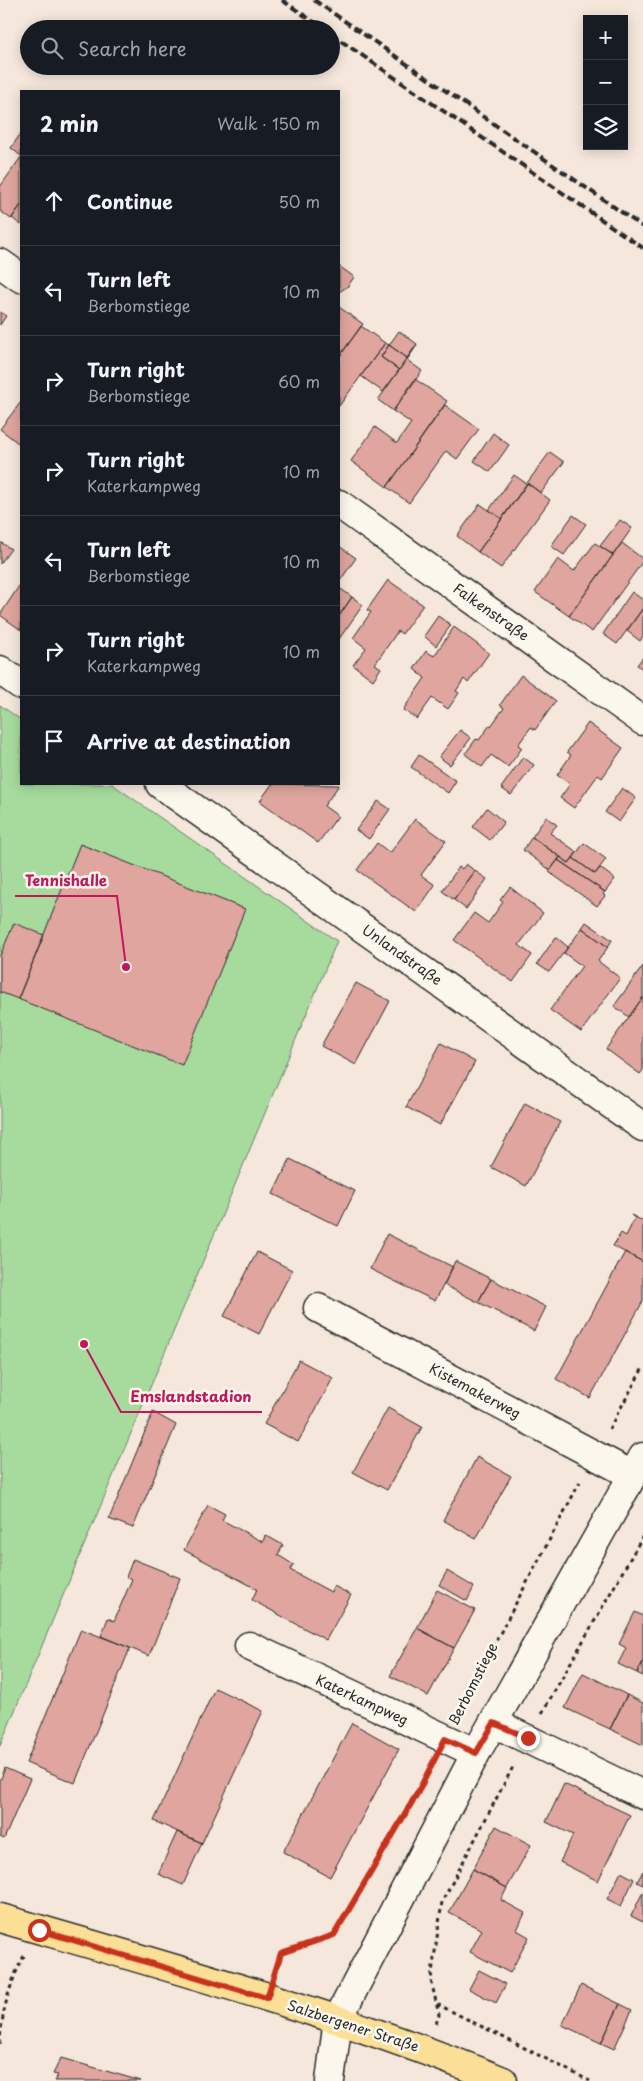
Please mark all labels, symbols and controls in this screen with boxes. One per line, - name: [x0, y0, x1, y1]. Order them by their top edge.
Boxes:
- map controls: [583, 15, 628, 150]
- button: +: [583, 15, 628, 60]
- search box: [20, 20, 340, 75]
- icon: search: [38, 34, 66, 62]
- text: Search here: [78, 34, 187, 62]
- button: −: [583, 60, 628, 105]
- button: layers: [583, 105, 628, 150]
- text: 2 min: [40, 107, 99, 139]
- text: Walk · 150 m: [217, 111, 320, 135]
- icon: ahead: [40, 187, 68, 215]
- text: Continue: [87, 187, 173, 215]
- text: 50 m: [279, 189, 320, 213]
- text: Turn left: [87, 265, 171, 293]
- icon: left: [40, 277, 68, 305]
- text: 10 m: [283, 279, 320, 303]
- text: Berbomstiege: [87, 293, 190, 317]
- text: Turn right: [87, 355, 185, 383]
- icon: right: [40, 367, 68, 395]
- text: 60 m: [278, 369, 320, 393]
- text: Berbomstiege: [87, 383, 190, 407]
- text: Turn right: [87, 445, 185, 473]
- icon: right: [40, 457, 68, 485]
- text: 10 m: [283, 459, 320, 483]
- text: Katerkampweg: [87, 473, 201, 497]
- text: Turn left: [87, 535, 171, 563]
- icon: left: [40, 547, 68, 575]
- text: 10 m: [283, 549, 320, 573]
- text: Berbomstiege: [87, 563, 190, 587]
- street label: Falkenstraße: [449, 578, 533, 646]
- text: Turn right: [87, 625, 185, 653]
- icon: right: [40, 637, 68, 665]
- text: 10 m: [283, 639, 320, 663]
- text: Katerkampweg: [87, 653, 201, 677]
- icon: arrive: [40, 727, 68, 755]
- text: Arrive at destination: [87, 727, 291, 755]
- callout: Tennishalle: [15, 866, 117, 896]
- text: Tennishalle: [25, 868, 107, 891]
- street label: Unlandstraße: [358, 919, 447, 990]
- street label: Kistemakerweg: [426, 1358, 525, 1424]
- callout: Emslandstadion: [121, 1382, 262, 1412]
- text: Emslandstadion: [130, 1384, 252, 1407]
- street label: Berbomstiege: [443, 1638, 503, 1729]
- street label: Katerkampweg: [313, 1669, 412, 1730]
- route end: [517, 1727, 540, 1750]
- route start: [28, 1919, 51, 1942]
- street label: Salzbergener Straße: [285, 1994, 422, 2057]

